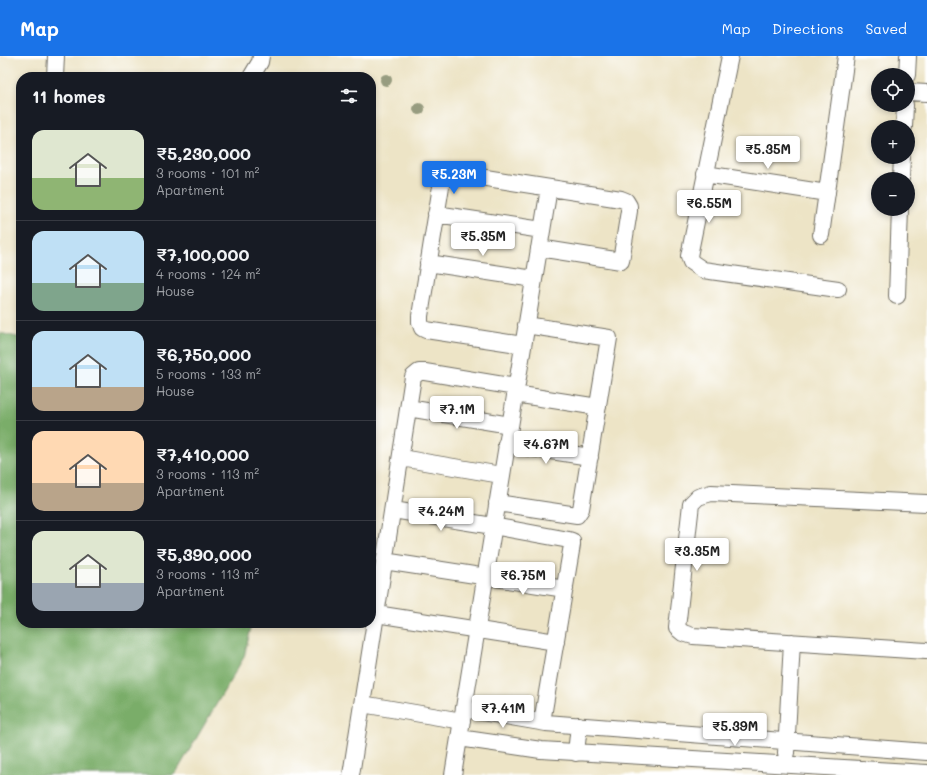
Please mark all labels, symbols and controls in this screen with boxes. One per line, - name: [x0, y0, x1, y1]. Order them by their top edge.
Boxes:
- text: Map: [20, 16, 59, 41]
- text: Map: [722, 19, 750, 38]
- text: Directions: [772, 19, 843, 38]
- text: Saved: [865, 19, 907, 38]
- map controls: [871, 68, 915, 216]
- button: locate: [871, 68, 915, 112]
- text: 11 homes: [32, 85, 106, 107]
- icon: filters: [338, 85, 360, 107]
- button: +: [871, 120, 915, 164]
- pin: ₹5.35M: [735, 136, 801, 170]
- text: ₹5.35M: [745, 140, 791, 157]
- text: ₹5,230,000: [156, 142, 251, 164]
- icon: home: [64, 146, 112, 194]
- pin: ₹5.23M: [421, 161, 487, 195]
- text: 3 rooms · 101 m²: [156, 164, 259, 181]
- text: ₹5.23M: [431, 165, 477, 182]
- button: −: [871, 172, 915, 216]
- text: Apartment: [156, 181, 225, 198]
- pin: ₹6.55M: [676, 190, 742, 224]
- text: ₹6.55M: [686, 194, 732, 211]
- pin: ₹5.35M: [450, 223, 516, 257]
- text: ₹5.35M: [460, 227, 506, 244]
- text: ₹7,100,000: [156, 243, 249, 265]
- icon: home: [64, 247, 112, 295]
- text: 4 rooms · 124 m²: [156, 265, 261, 282]
- text: House: [156, 282, 194, 299]
- text: ₹6,750,000: [156, 343, 251, 365]
- icon: home: [64, 347, 112, 395]
- text: 5 rooms · 133 m²: [156, 365, 261, 382]
- text: House: [156, 382, 194, 399]
- pin: ₹7.1M: [429, 396, 485, 430]
- text: ₹7.1M: [439, 400, 475, 417]
- pin: ₹4.67M: [513, 431, 579, 465]
- text: ₹4.67M: [523, 435, 569, 452]
- text: ₹7,410,000: [156, 443, 249, 465]
- icon: home: [64, 447, 112, 495]
- text: 3 rooms · 113 m²: [156, 465, 259, 482]
- text: Apartment: [156, 482, 225, 499]
- pin: ₹4.24M: [408, 498, 474, 532]
- text: ₹4.24M: [418, 502, 464, 519]
- pin: ₹3.35M: [664, 538, 730, 572]
- text: ₹3.35M: [674, 542, 720, 559]
- text: ₹5,390,000: [156, 543, 252, 565]
- icon: home: [64, 547, 112, 595]
- pin: ₹6.75M: [490, 562, 556, 596]
- text: 3 rooms · 113 m²: [156, 565, 259, 582]
- text: ₹6.75M: [500, 566, 546, 583]
- text: Apartment: [156, 582, 225, 599]
- pin: ₹7.41M: [470, 695, 536, 729]
- text: ₹7.41M: [481, 699, 525, 716]
- pin: ₹5.39M: [702, 713, 768, 747]
- text: ₹5.39M: [712, 717, 758, 734]

